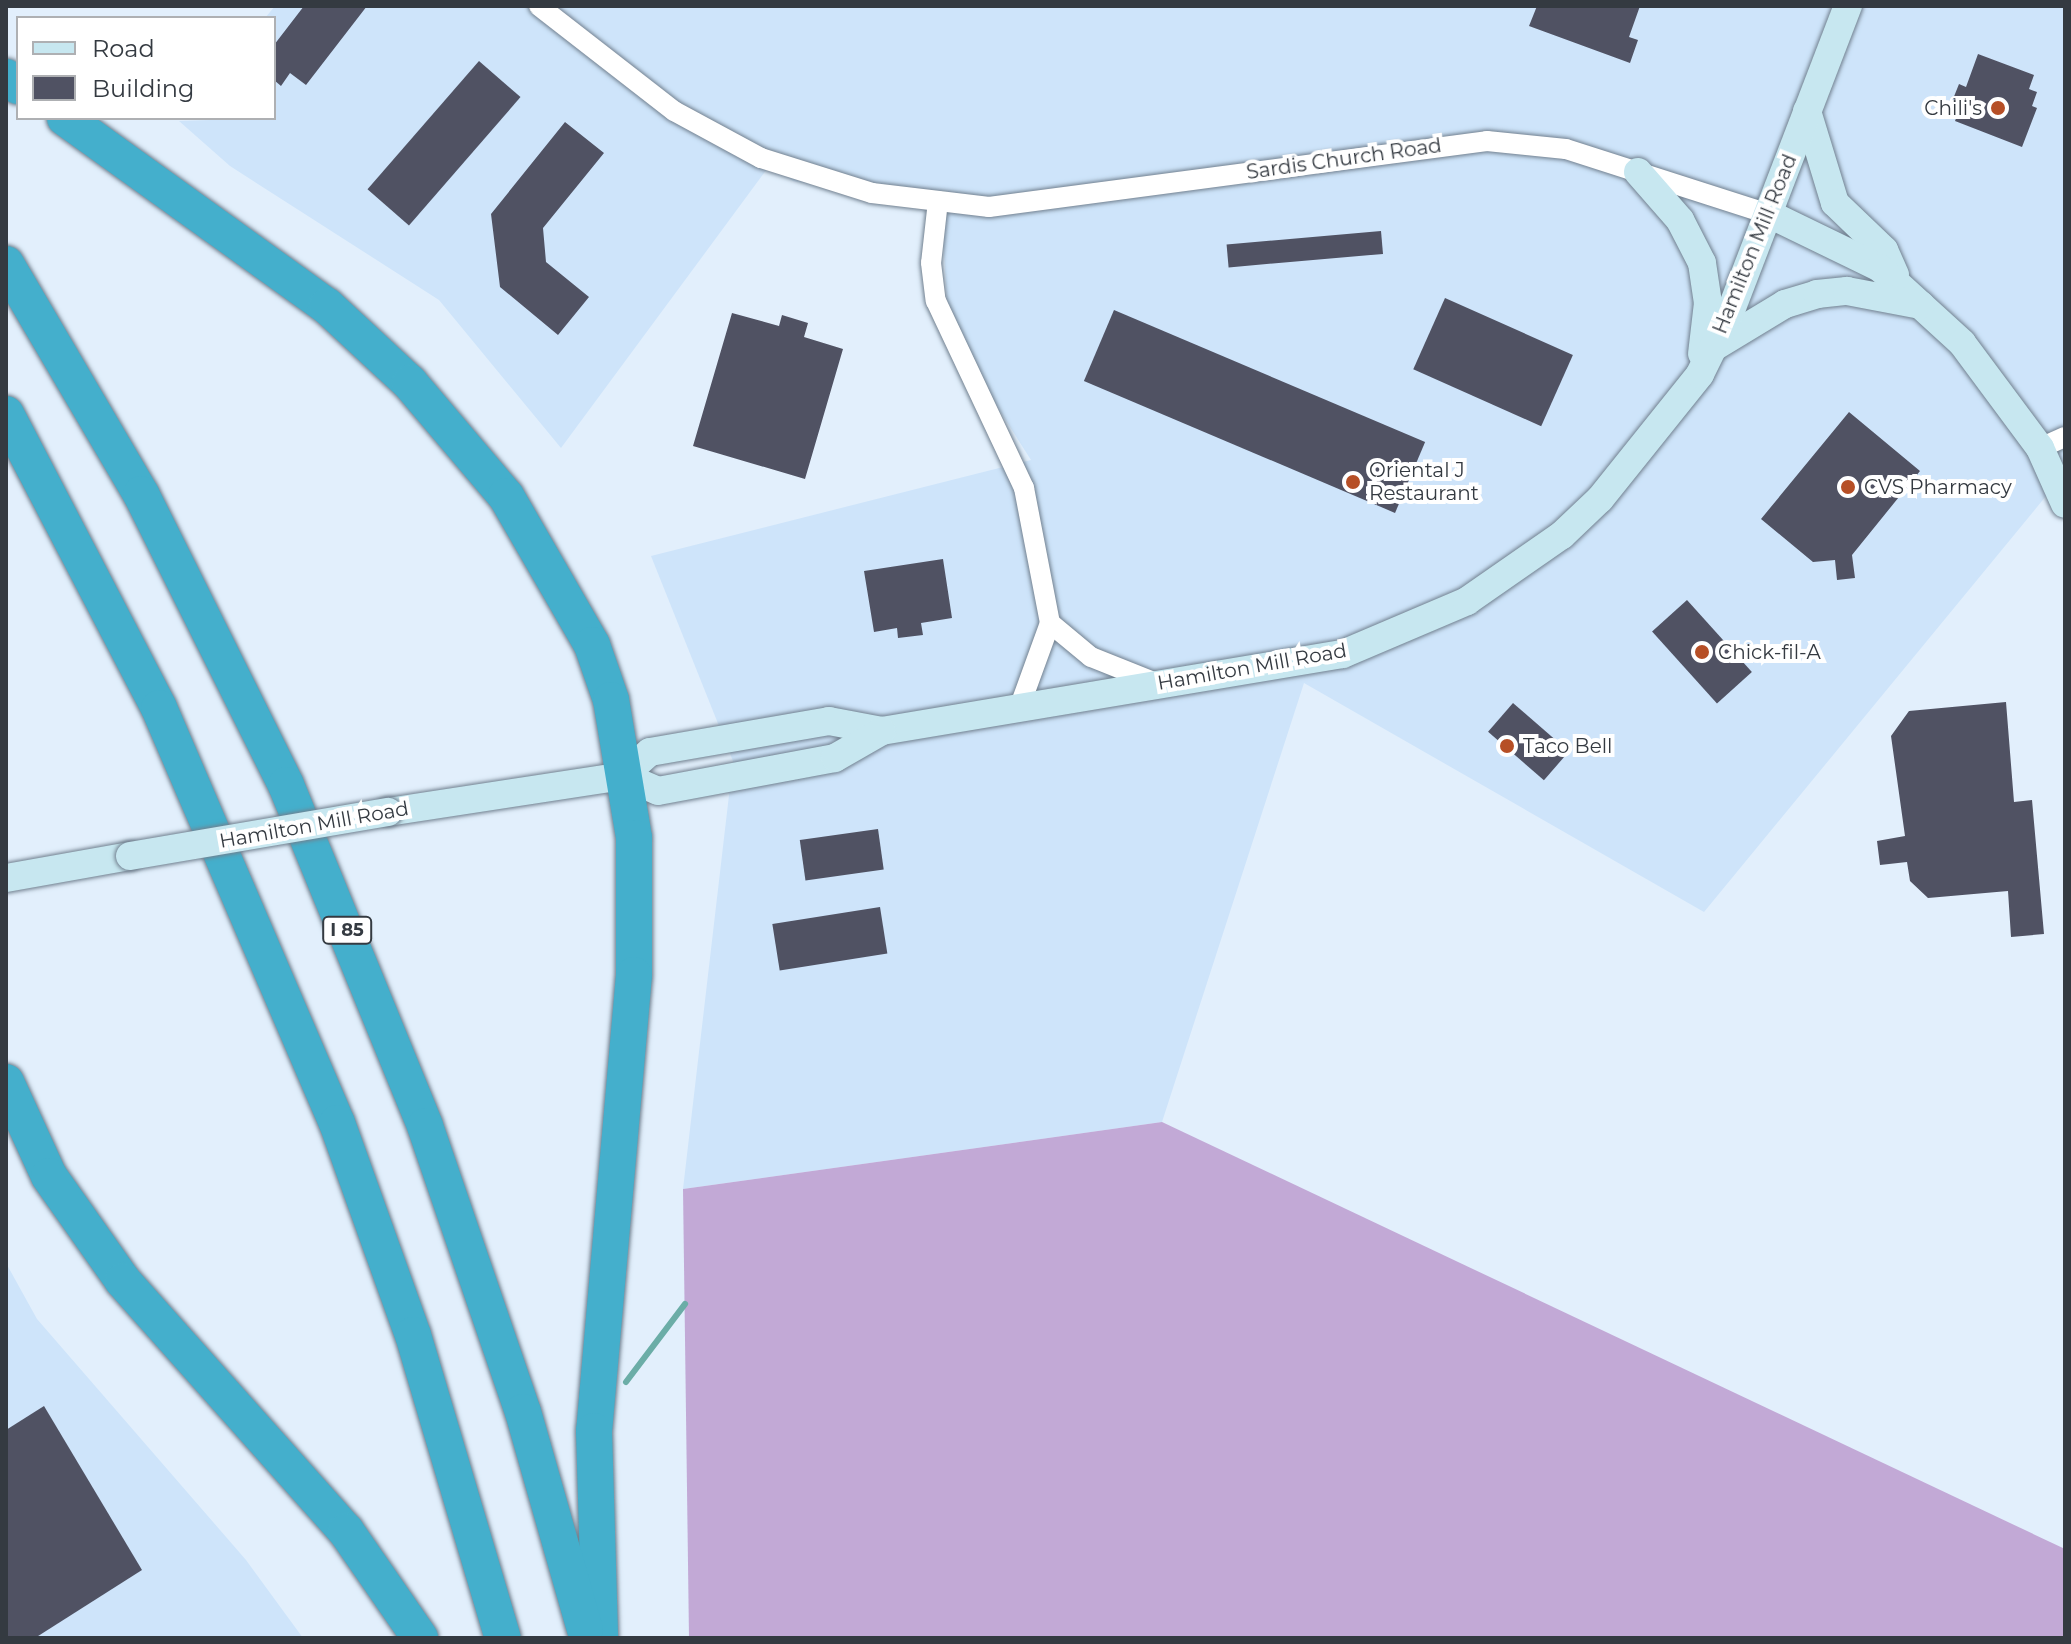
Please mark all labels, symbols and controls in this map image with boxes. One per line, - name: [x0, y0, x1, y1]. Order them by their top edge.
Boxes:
- legend: [16, 16, 276, 120]
- text: Road: [92, 34, 155, 63]
- text: Building: [92, 74, 195, 103]
- place label: Chili's: [1924, 96, 1982, 120]
- marker: Chili's: [1989, 99, 2007, 117]
- street label: Sardis Church Road: [1245, 133, 1443, 185]
- street label: Hamilton Mill Road: [1708, 151, 1802, 337]
- place label: Oriental J Restaurant: [1369, 458, 1479, 505]
- marker: Oriental J Restaurant: [1344, 473, 1362, 491]
- place label: CVS Pharmacy: [1864, 475, 2012, 499]
- marker: CVS Pharmacy: [1839, 478, 1857, 496]
- street label: Hamilton Mill Road: [1156, 639, 1348, 695]
- place label: Chick-fil-A: [1718, 640, 1821, 664]
- marker: Chick-fil-A: [1693, 643, 1711, 661]
- place label: Taco Bell: [1523, 734, 1612, 758]
- marker: Taco Bell: [1498, 737, 1516, 755]
- street label: Hamilton Mill Road: [218, 797, 410, 853]
- road number: I 85: [321, 916, 373, 944]

